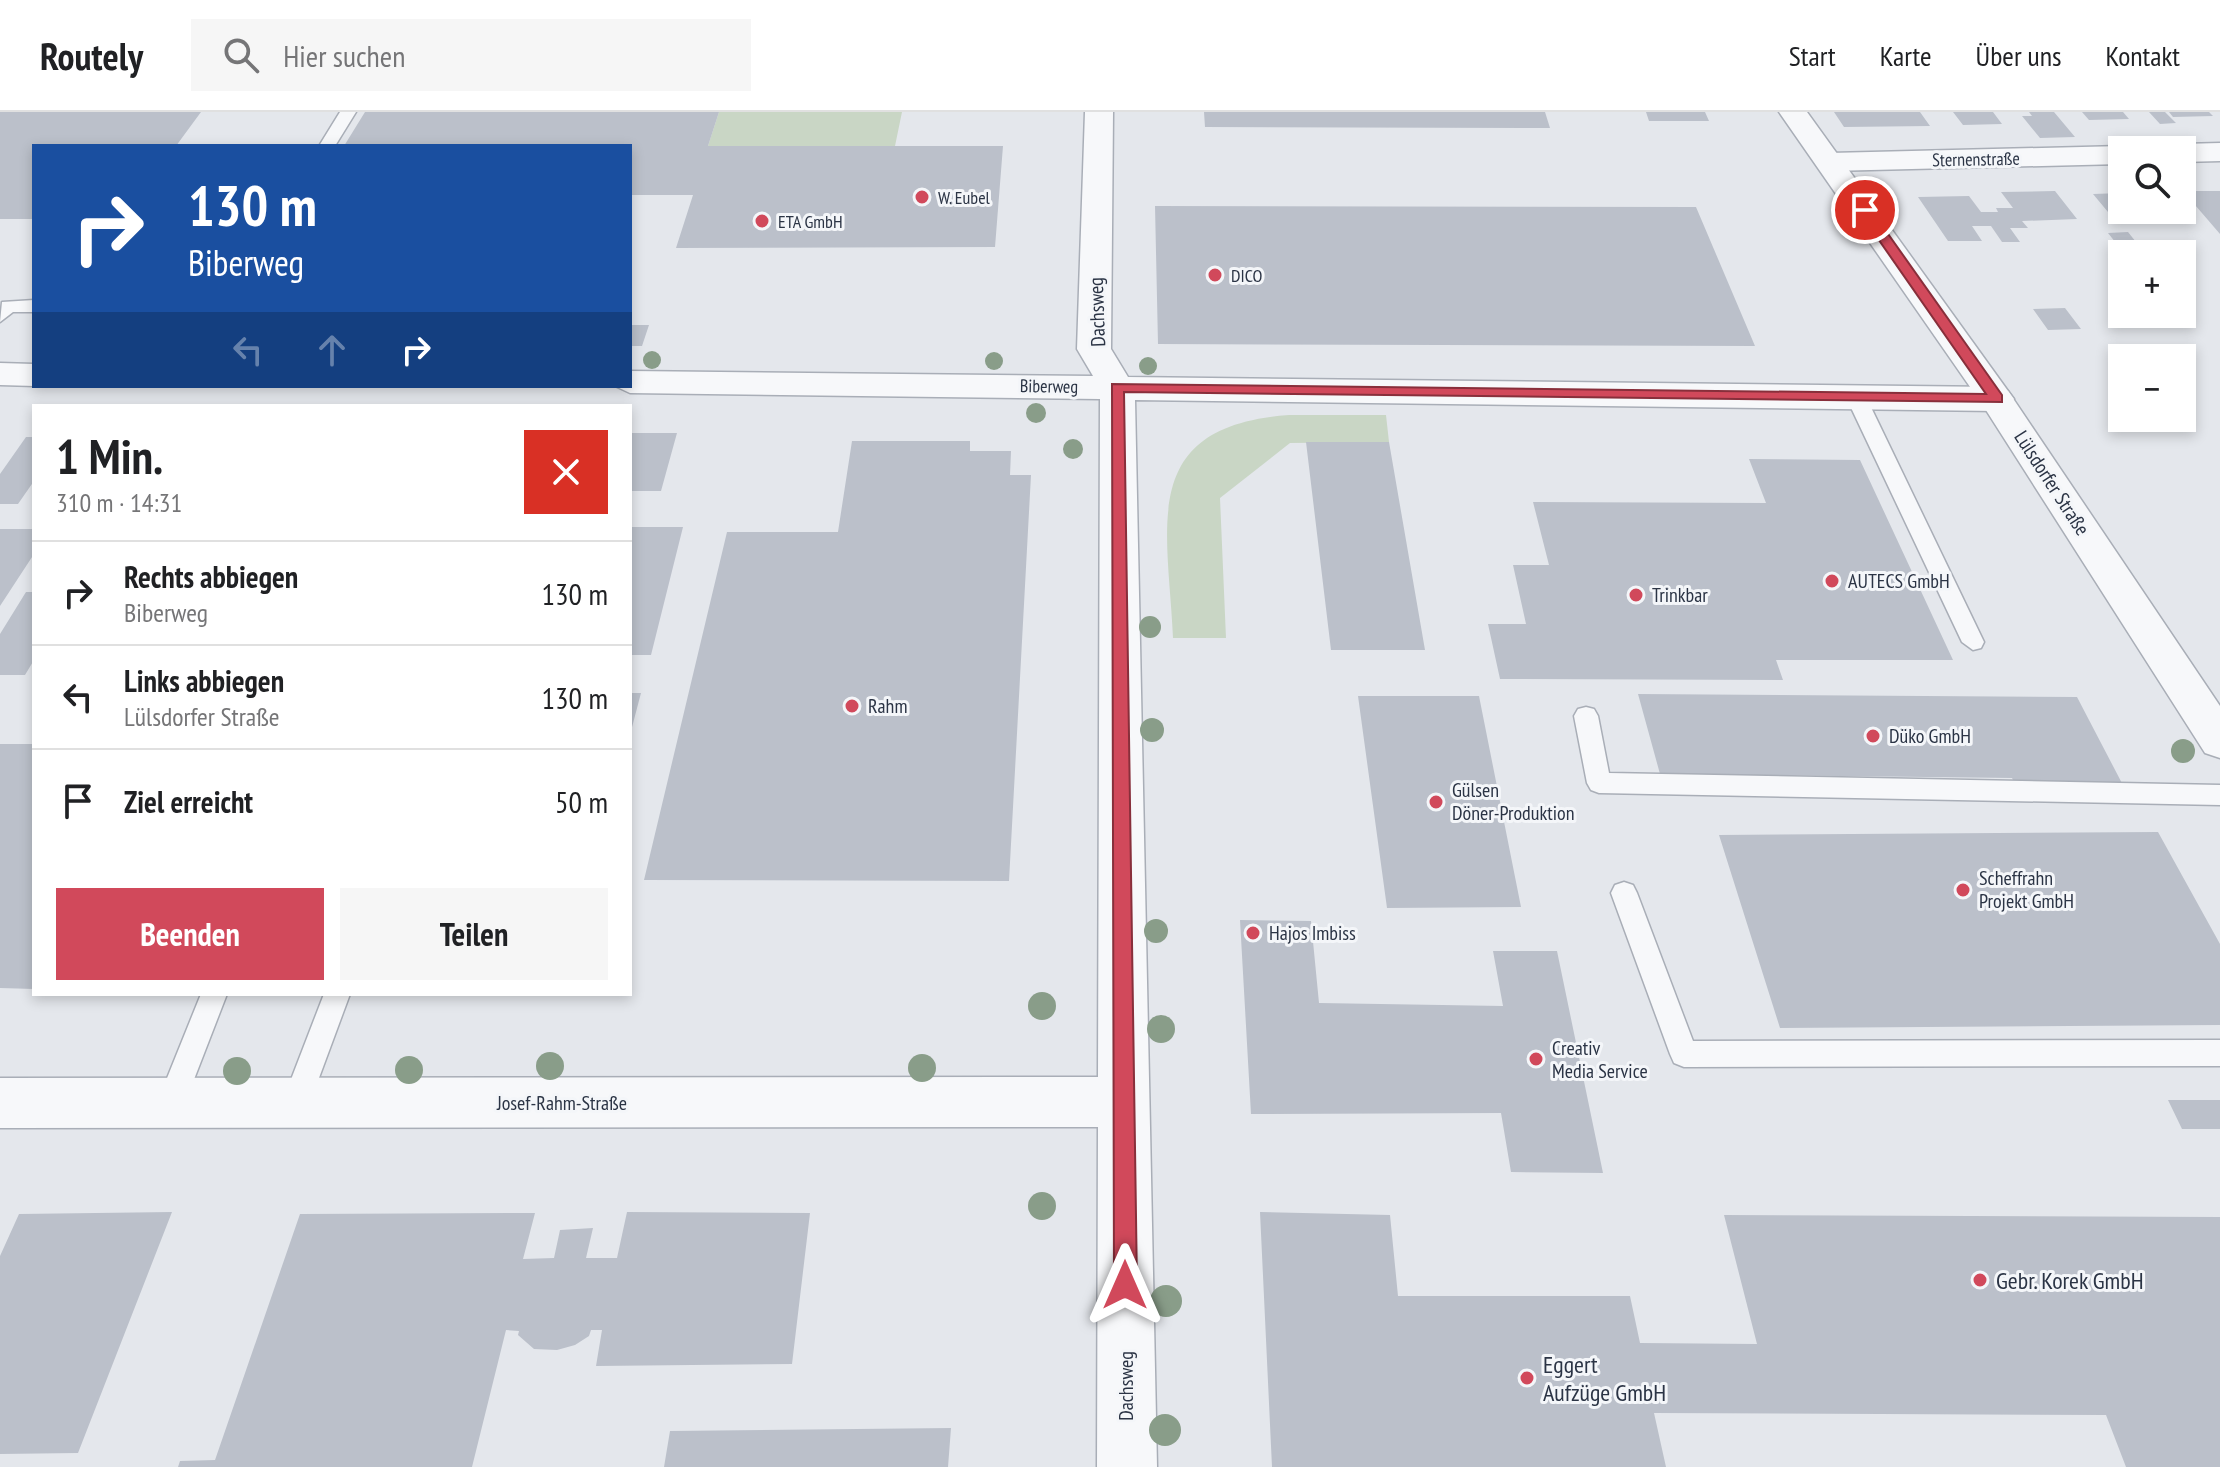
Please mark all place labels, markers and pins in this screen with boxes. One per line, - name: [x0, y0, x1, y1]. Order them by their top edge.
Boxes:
- pin: [1831, 176, 1899, 244]
- place label: W. Eubel: [938, 186, 991, 209]
- marker: W. Eubel: [913, 188, 931, 206]
- place label: ETA GmbH: [778, 210, 843, 233]
- marker: ETA GmbH: [753, 212, 771, 230]
- place label: DICO: [1231, 264, 1262, 287]
- marker: DICO: [1206, 266, 1224, 284]
- place label: AUTECS GmbH: [1848, 568, 1950, 594]
- marker: AUTECS GmbH: [1823, 572, 1841, 590]
- place label: Trinkbar: [1652, 582, 1708, 608]
- marker: Trinkbar: [1627, 586, 1645, 604]
- place label: Rahm: [868, 693, 907, 719]
- marker: Rahm: [843, 697, 861, 715]
- place label: Düko GmbH: [1889, 723, 1971, 749]
- marker: Düko GmbH: [1864, 727, 1882, 745]
- place label: Gülsen Döner-Produktion: [1452, 777, 1574, 826]
- marker: Gülsen Döner-Produktion: [1427, 793, 1445, 811]
- place label: Scheffrahn Projekt GmbH: [1979, 865, 2074, 914]
- marker: Scheffrahn Projekt GmbH: [1954, 881, 1972, 899]
- place label: Hajos Imbiss: [1269, 920, 1356, 946]
- marker: Hajos Imbiss: [1244, 924, 1262, 942]
- place label: Creativ Media Service: [1552, 1035, 1648, 1084]
- marker: Creativ Media Service: [1527, 1050, 1545, 1068]
- place label: Gebr. Korek GmbH: [1996, 1265, 2144, 1296]
- marker: Gebr. Korek GmbH: [1971, 1271, 1989, 1289]
- place label: Eggert Aufzüge GmbH: [1543, 1349, 1666, 1408]
- marker: Eggert Aufzüge GmbH: [1518, 1369, 1536, 1387]

